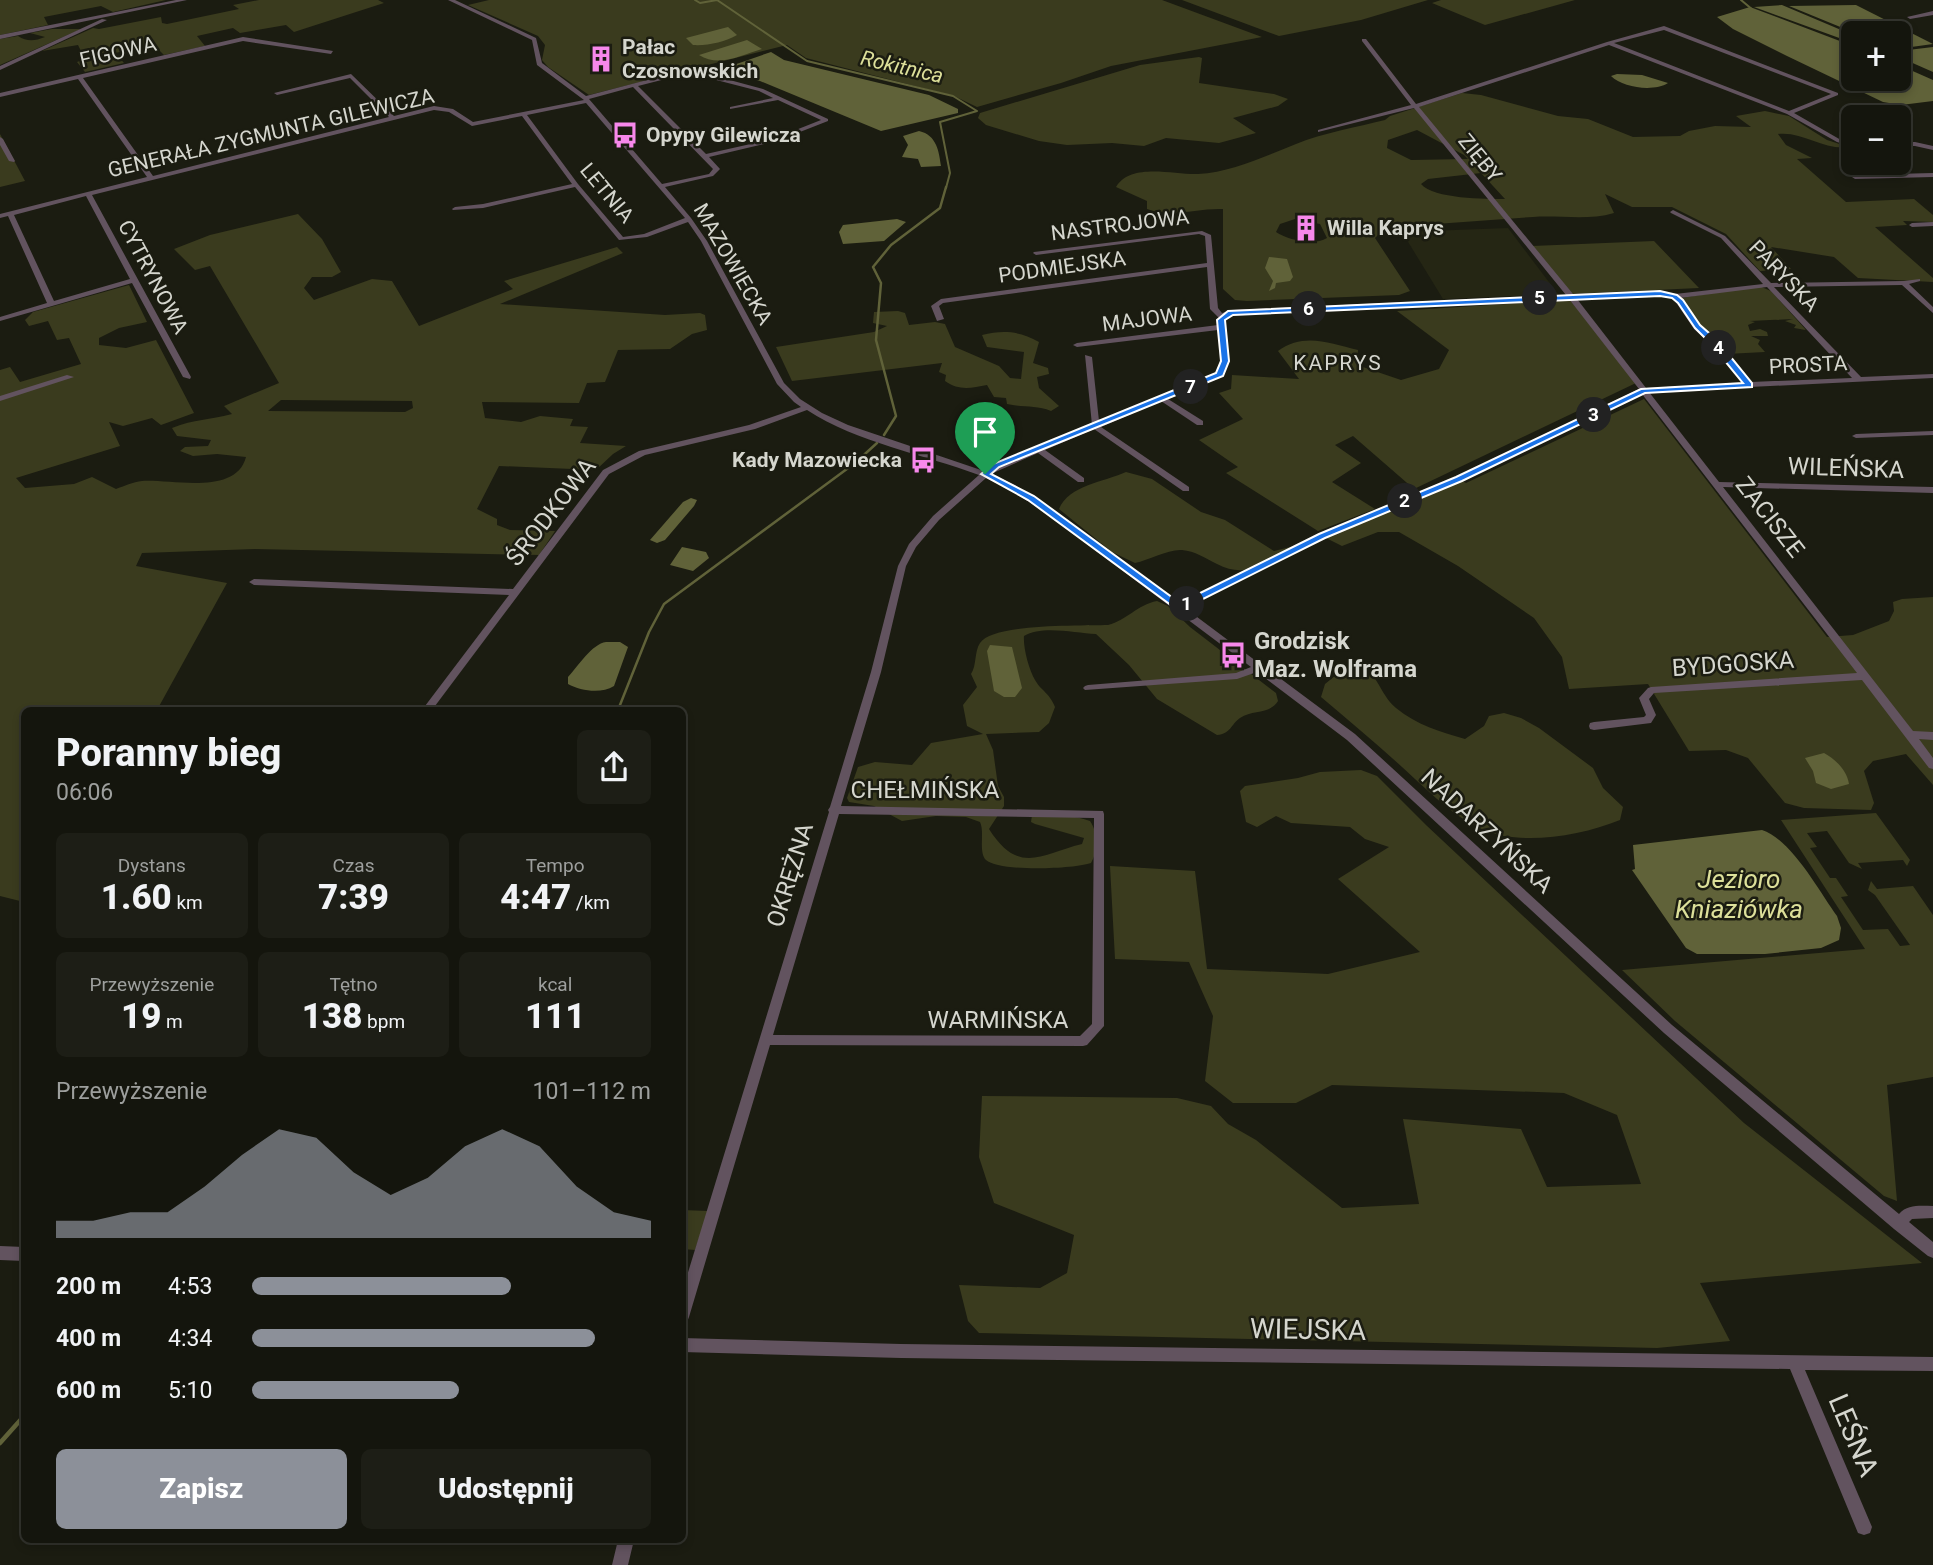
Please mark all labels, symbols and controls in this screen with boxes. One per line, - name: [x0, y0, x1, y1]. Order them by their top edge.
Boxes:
- map controls: [1841, 21, 1911, 175]
- button: +: [1841, 21, 1911, 91]
- street label: FIGOWA: [77, 31, 159, 72]
- place label: Pałac Czosnowskich: [622, 35, 758, 83]
- building icon: Pałac Czosnowskich: [586, 44, 616, 74]
- water label: Rokitnica: [858, 46, 946, 88]
- street label: GENERAŁA ZYGMUNTA GILEWICZA: [105, 84, 437, 182]
- button: −: [1841, 105, 1911, 175]
- bus stop icon: Opypy Gilewicza: [610, 120, 640, 150]
- place label: Opypy Gilewicza: [646, 123, 801, 147]
- street label: ZIĘBY: [1453, 129, 1507, 187]
- street label: LETNIA: [575, 158, 639, 228]
- street label: MAZOWIECKA: [689, 199, 777, 329]
- street label: NASTROJOWA: [1049, 205, 1191, 245]
- building icon: Willa Kaprys: [1291, 213, 1321, 243]
- street label: CYTRYNOWA: [113, 216, 193, 338]
- place label: Willa Kaprys: [1327, 216, 1444, 240]
- street label: PARYSKA: [1744, 235, 1824, 317]
- street label: PODMIEJSKA: [997, 246, 1128, 288]
- pin: 5: [1522, 280, 1558, 316]
- text: 5: [1534, 286, 1545, 309]
- pin: 6: [1292, 292, 1326, 326]
- text: 6: [1303, 297, 1314, 320]
- street label: MAJOWA: [1101, 302, 1193, 336]
- pin: 4: [1702, 330, 1736, 366]
- text: 4: [1713, 336, 1724, 359]
- district label: KAPRYS: [1293, 351, 1383, 375]
- street label: PROSTA: [1768, 351, 1848, 379]
- pin: 7: [1174, 370, 1208, 404]
- text: 7: [1185, 375, 1196, 398]
- pin: 3: [1576, 398, 1612, 432]
- pin: [955, 402, 1015, 474]
- text: 3: [1588, 403, 1599, 426]
- icon: arrive: [966, 413, 1004, 451]
- bus stop icon: Kady Mazowiecka: [908, 445, 938, 475]
- place label: Kady Mazowiecka: [732, 448, 902, 472]
- street label: ŚRODKOWA: [500, 452, 602, 571]
- street label: WILEŃSKA: [1787, 452, 1905, 484]
- street label: ZACISZE: [1730, 471, 1810, 563]
- pin: 2: [1388, 484, 1422, 518]
- text: 2: [1399, 489, 1410, 512]
- pin: 1: [1170, 586, 1204, 622]
- text: 1: [1181, 592, 1192, 615]
- place label: Grodzisk Maz. Wolframa: [1254, 627, 1417, 683]
- bus stop icon: Grodzisk Maz. Wolframa: [1218, 640, 1248, 670]
- street label: BYDGOSKA: [1671, 646, 1795, 682]
- button: share: [577, 730, 651, 804]
- text: Poranny bieg: [56, 731, 281, 775]
- street label: NADARZYŃSKA: [1415, 763, 1559, 899]
- street label: CHEŁMIŃSKA: [851, 776, 1000, 804]
- text: 06:06: [56, 779, 113, 806]
- street label: OKRĘŻNA: [761, 819, 819, 930]
- text: Dystans: [118, 854, 186, 877]
- text: Czas: [333, 854, 374, 877]
- text: Tempo: [526, 854, 585, 877]
- water label: Jezioro Kniaziówka: [1675, 864, 1803, 924]
- text: 1.60: [101, 877, 172, 918]
- text: 7:39: [318, 877, 389, 918]
- text: 4:47: [500, 877, 571, 918]
- text: km: [172, 891, 203, 914]
- text: /km: [571, 891, 610, 914]
- text: Przewyższenie: [89, 973, 214, 996]
- text: Tętno: [329, 973, 378, 996]
- text: kcal: [538, 973, 572, 996]
- text: 19: [121, 996, 161, 1037]
- text: 138: [302, 996, 362, 1037]
- text: 111: [525, 996, 585, 1037]
- street label: WARMIŃSKA: [928, 1006, 1069, 1034]
- text: m: [161, 1010, 183, 1033]
- text: bpm: [362, 1010, 405, 1033]
- text: Przewyższenie: [56, 1078, 207, 1105]
- text: 101–112 m: [532, 1078, 651, 1105]
- text: 200 m: [56, 1273, 121, 1300]
- text: 4:53: [168, 1273, 212, 1300]
- street label: WIEJSKA: [1250, 1312, 1366, 1347]
- text: 400 m: [56, 1325, 121, 1352]
- text: 4:34: [168, 1325, 212, 1352]
- text: 600 m: [56, 1377, 121, 1404]
- text: 5:10: [168, 1377, 212, 1404]
- street label: LEŚNA: [1822, 1389, 1886, 1481]
- button: Zapisz: [56, 1449, 347, 1529]
- button: Udostępnij: [361, 1449, 651, 1529]

